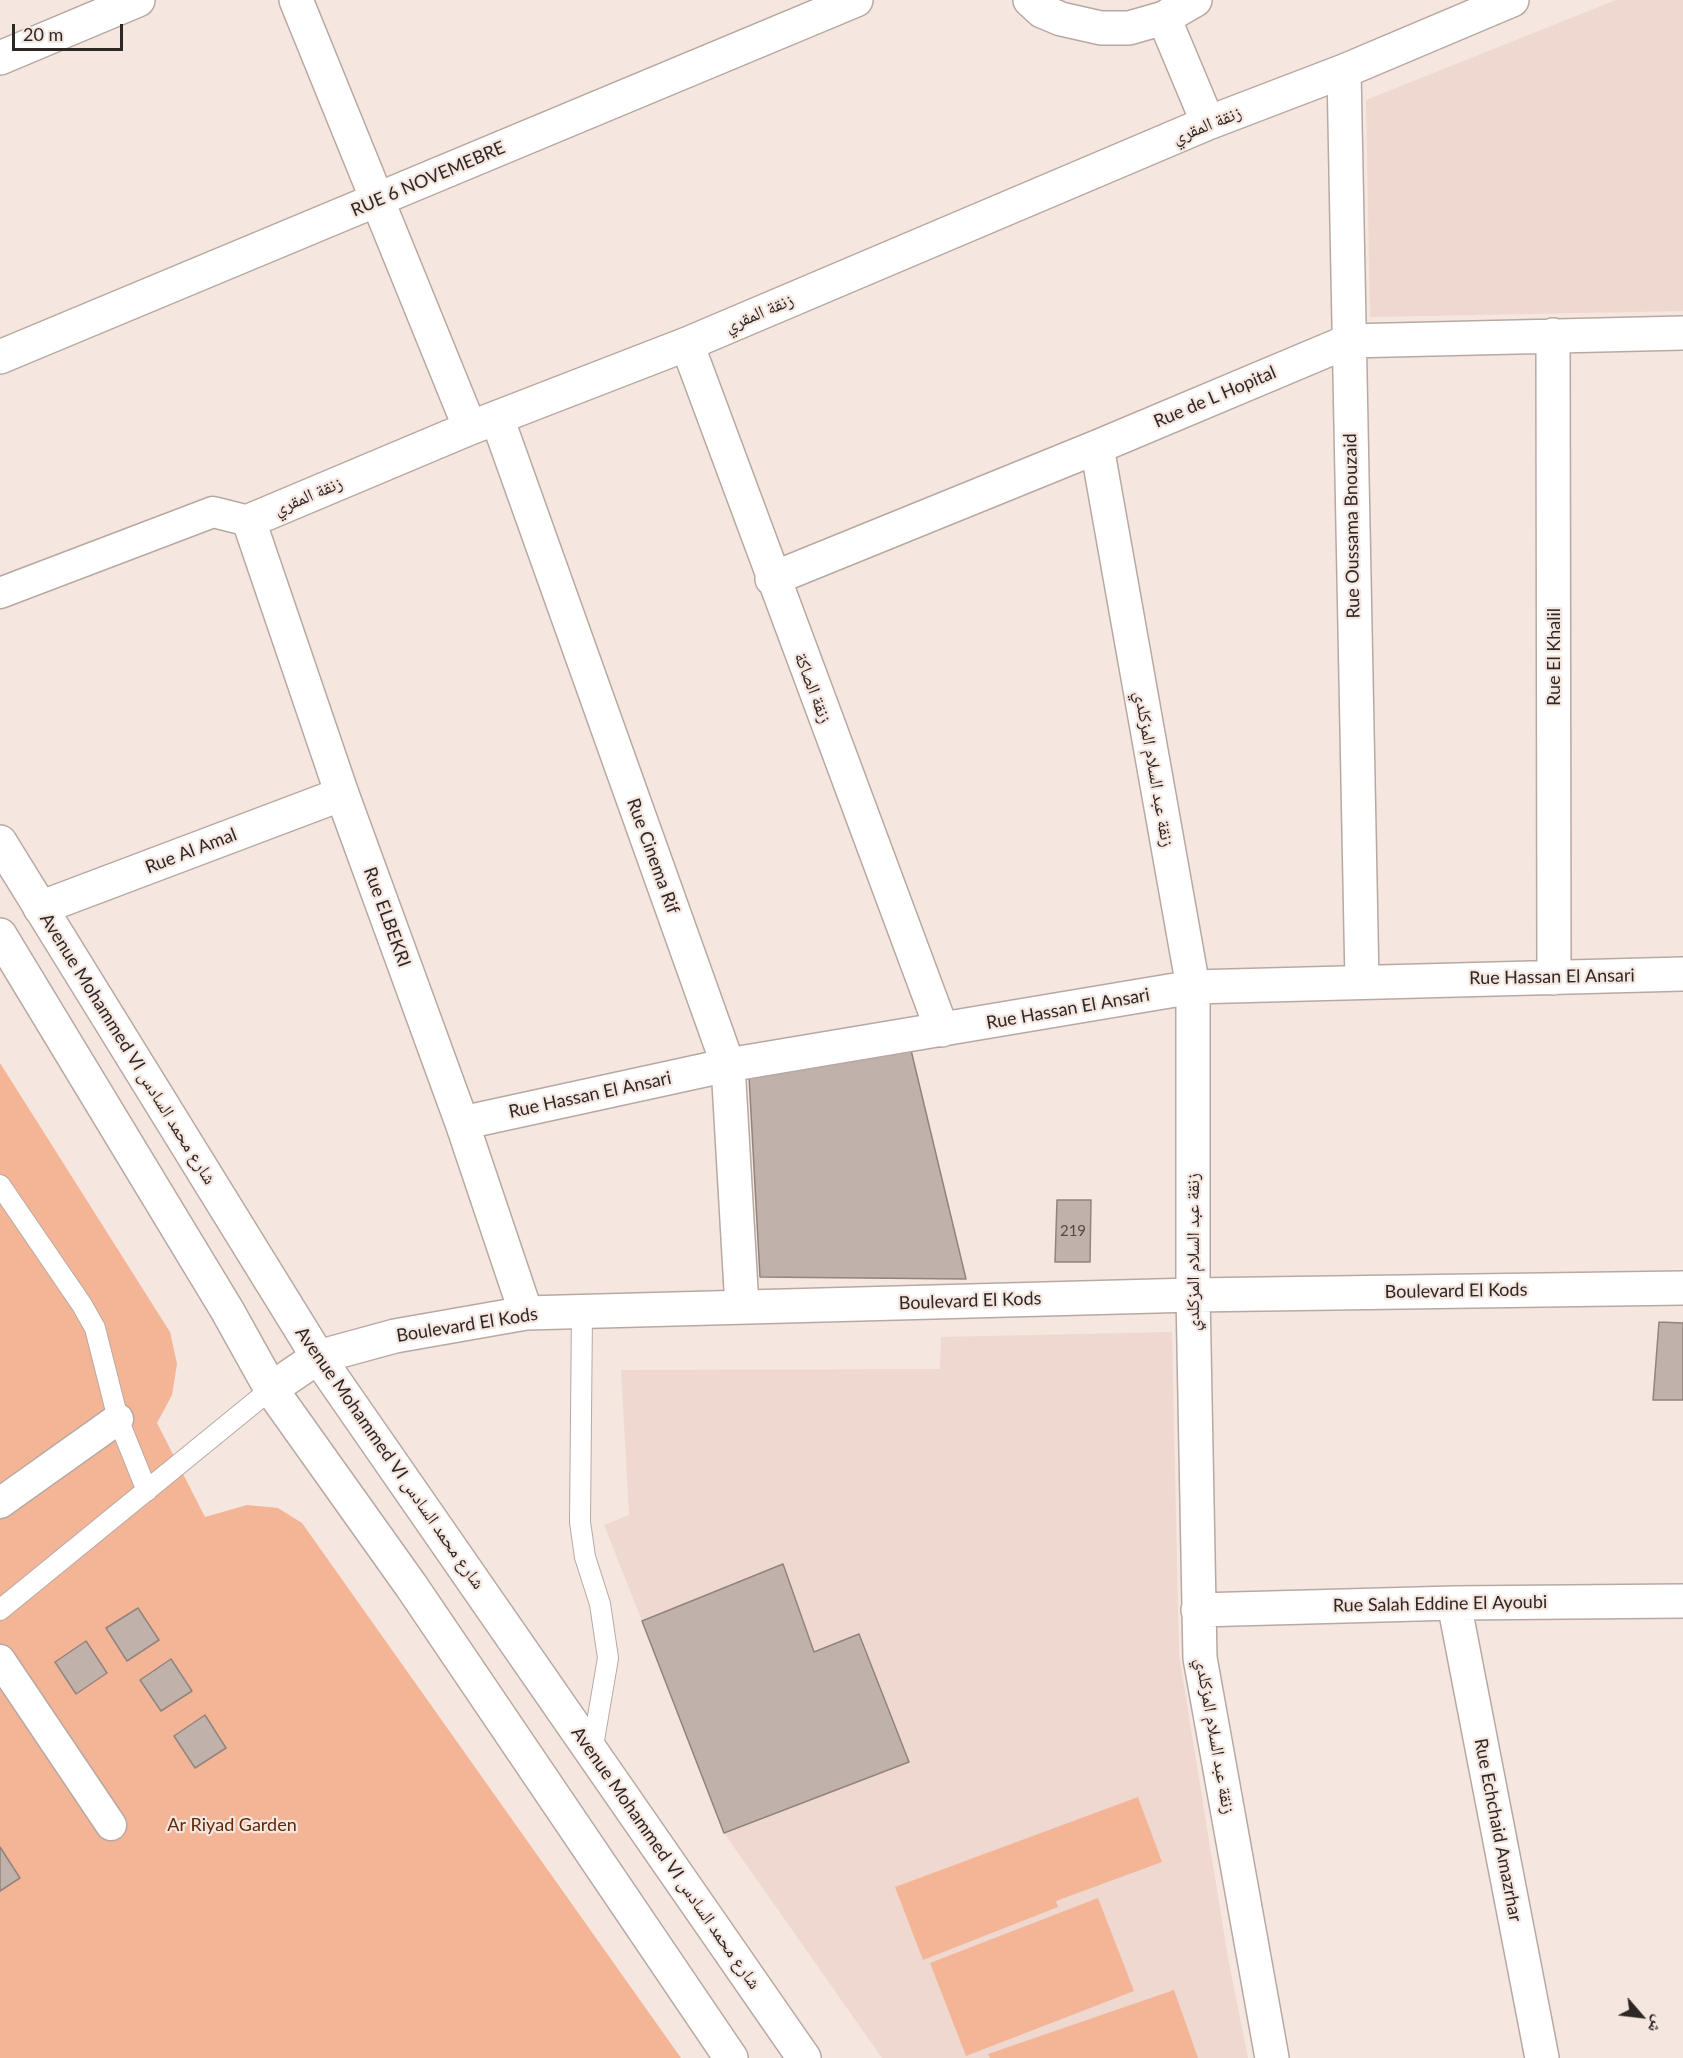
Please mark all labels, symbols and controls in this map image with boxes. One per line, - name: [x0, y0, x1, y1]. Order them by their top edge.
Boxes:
- scale bar: [15, 12, 126, 50]
- text: 20 m: [23, 23, 63, 45]
- street label: زنقة المقري: [1169, 101, 1245, 149]
- street label: RUE 6 NOVEMEBRE: [348, 137, 508, 221]
- street label: زنقة المقري: [721, 289, 797, 337]
- street label: Rue de L Hopital: [1151, 362, 1279, 432]
- street label: Rue Oussama Bnouzaid: [1340, 433, 1364, 619]
- street label: زنقة المقري: [270, 472, 346, 520]
- street label: Rue El Khalil: [1543, 608, 1565, 706]
- street label: زنقة الصاكة: [790, 650, 836, 726]
- street label: زنقة عبد السلام المزكلدي: [1130, 689, 1178, 849]
- street label: Rue Cinema Rif: [622, 795, 684, 917]
- street label: Rue Al Amal: [142, 824, 240, 878]
- street label: Rue ELBEKRI: [359, 864, 415, 970]
- street label: Avenue Mohammed VI شارع محمد السادس: [35, 910, 221, 1188]
- street label: Rue Hassan El Ansari: [1469, 965, 1635, 989]
- street label: Rue Hassan El Ansari: [985, 984, 1151, 1034]
- street label: Rue Hassan El Ansari: [507, 1067, 673, 1123]
- street label: زنقة عبد السلام المزكلدي: [1182, 1173, 1204, 1331]
- house number: 219: [1060, 1222, 1086, 1240]
- street label: Boulevard El Kods: [1384, 1279, 1528, 1303]
- street label: Boulevard El Kods: [898, 1288, 1042, 1314]
- street label: Boulevard El Kods: [395, 1303, 539, 1347]
- street label: Avenue Mohammed VI شارع محمد السادس: [291, 1323, 489, 1593]
- street label: Rue Salah Eddine El Ayoubi: [1333, 1591, 1547, 1617]
- street label: زنقة عبد السلام المزكلدي: [1191, 1656, 1239, 1816]
- street label: Avenue Mohammed VI شارع محمد السادس: [567, 1723, 765, 1993]
- street label: Rue Echchaid Amazrhar: [1470, 1736, 1526, 1924]
- park label: Ar Riyad Garden: [167, 1814, 297, 1836]
- north arrow: [1611, 1986, 1671, 2046]
- text: ش: [1645, 2013, 1670, 2037]

